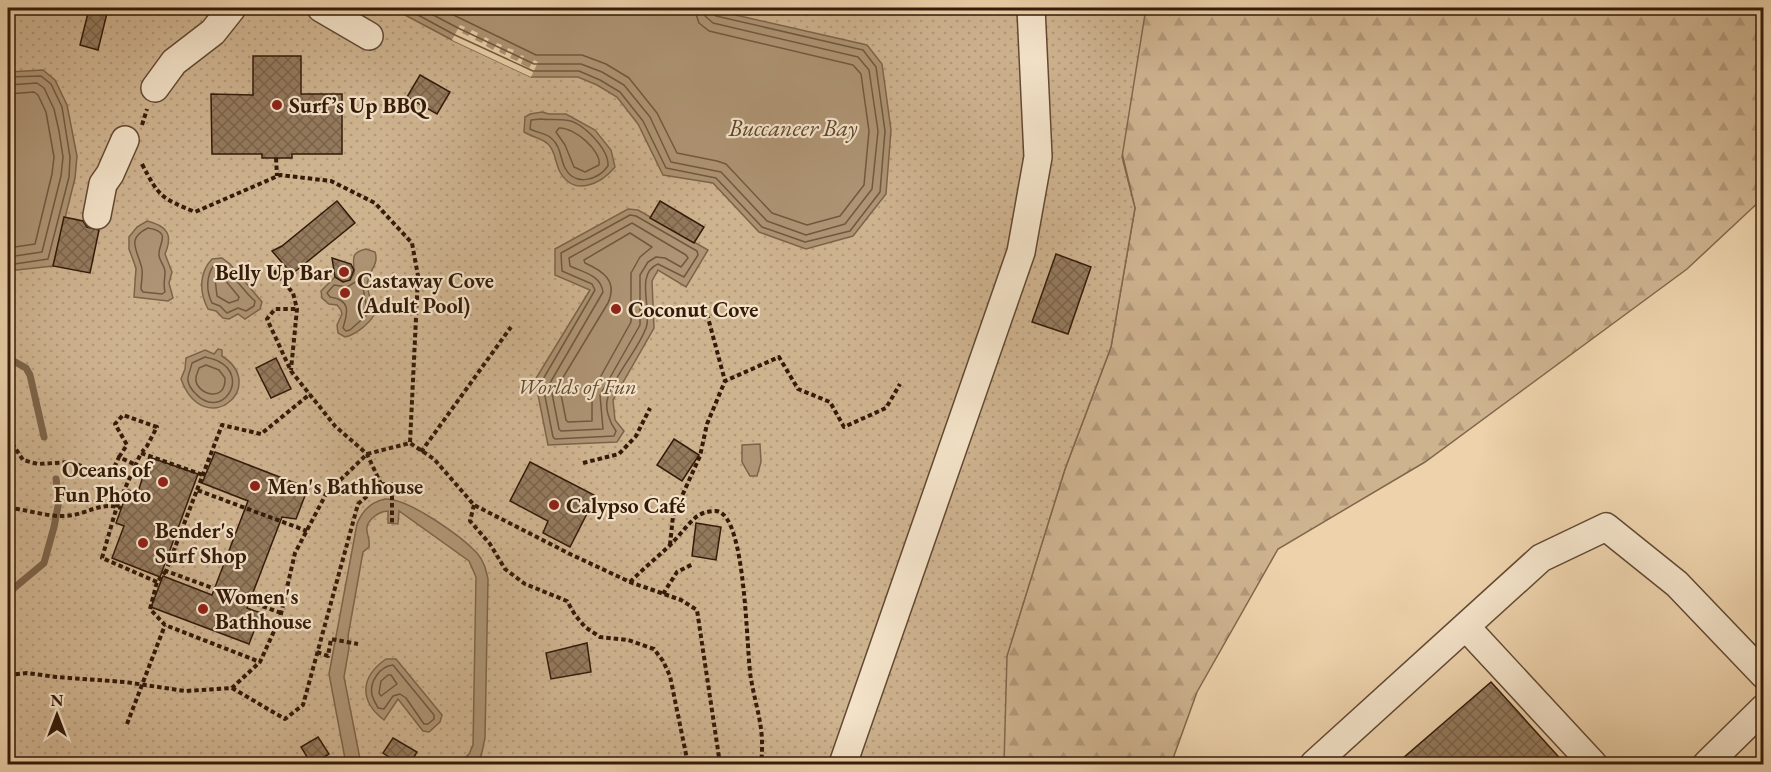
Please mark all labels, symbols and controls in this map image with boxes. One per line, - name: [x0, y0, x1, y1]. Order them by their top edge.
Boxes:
- place label: Surf’s Up BBQ: [289, 91, 430, 120]
- marker: Surf’s Up BBQ: [270, 98, 284, 112]
- water label: Buccaneer Bay: [727, 112, 858, 143]
- place label: Belly Up Bar: [215, 258, 333, 287]
- marker: Belly Up Bar: [337, 265, 351, 279]
- place label: Castaway Cove (Adult Pool): [357, 266, 494, 320]
- marker: Castaway Cove (Adult Pool): [338, 286, 352, 300]
- place label: Coconut Cove: [628, 295, 759, 324]
- marker: Coconut Cove: [609, 302, 623, 316]
- park label: Worlds of Fun: [517, 372, 637, 401]
- place label: Oceans of Fun Photo: [54, 455, 154, 509]
- place label: Men's Bathhouse: [267, 472, 423, 501]
- marker: Oceans of Fun Photo: [156, 475, 170, 489]
- marker: Men's Bathhouse: [248, 479, 262, 493]
- place label: Calypso Café: [566, 491, 685, 520]
- marker: Calypso Café: [547, 498, 561, 512]
- place label: Bender's Surf Shop: [155, 516, 247, 570]
- marker: Bender's Surf Shop: [136, 536, 150, 550]
- place label: Women's Bathhouse: [215, 582, 312, 636]
- marker: Women's Bathhouse: [196, 602, 210, 616]
- north arrow: [27, 685, 87, 745]
- text: N: [51, 690, 64, 711]

